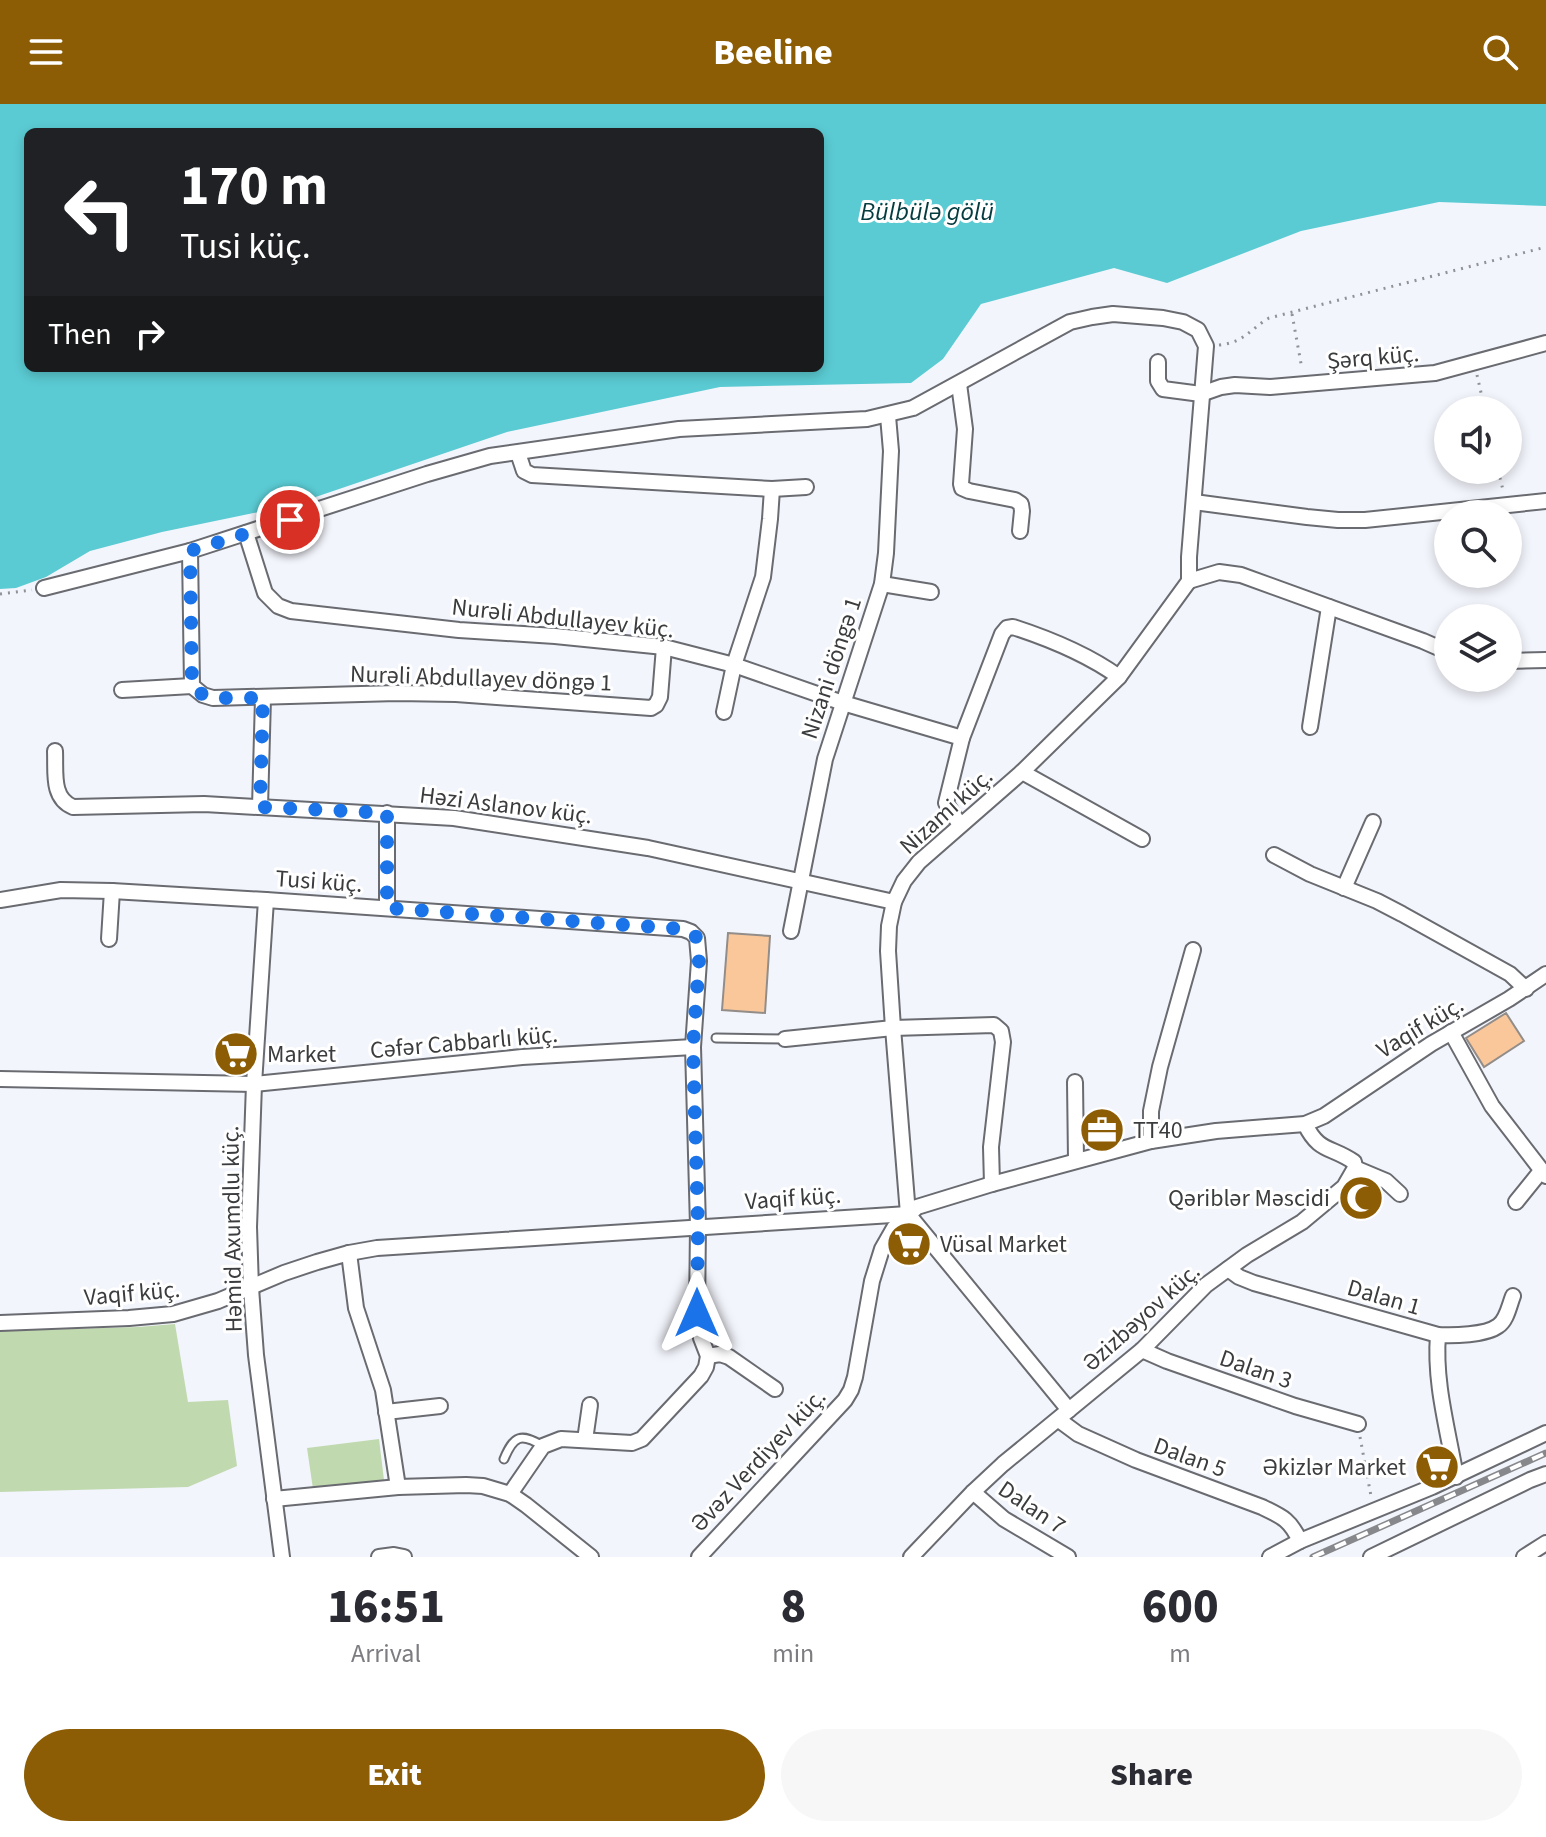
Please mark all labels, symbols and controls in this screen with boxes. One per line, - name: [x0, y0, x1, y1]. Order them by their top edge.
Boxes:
- text: Beeline: [713, 27, 833, 78]
- icon: menu: [24, 30, 68, 74]
- icon: search: [1478, 30, 1522, 74]
- text: 170 m: [180, 147, 328, 226]
- icon: left: [48, 160, 152, 264]
- water label: Bülbülə gölü: [860, 193, 994, 230]
- text: Tusi küç.: [180, 221, 311, 272]
- icon: right: [128, 312, 172, 356]
- text: Then: [48, 313, 112, 356]
- street label: Şərq küç.: [1325, 336, 1421, 379]
- map controls: [1434, 396, 1522, 692]
- button: sound: [1434, 396, 1522, 484]
- pin: [256, 486, 324, 554]
- icon: arrive: [268, 498, 312, 542]
- button: search: [1434, 500, 1522, 588]
- street label: Nurəli Abdullayev küç.: [450, 589, 676, 648]
- street label: Nizani döngə 1: [792, 593, 871, 744]
- button: layers: [1434, 604, 1522, 692]
- street label: Nurəli Abdullayev döngə 1: [349, 656, 613, 701]
- street label: Nizami küç.: [892, 760, 1001, 863]
- street label: Həzi Aslanov küç.: [418, 778, 594, 833]
- street label: Tusi küç.: [274, 861, 364, 902]
- street label: Vaqif küç.: [1370, 988, 1471, 1067]
- street label: Cəfər Cabbarlı küç.: [369, 1017, 559, 1068]
- supermarket icon: Market: [212, 1030, 260, 1078]
- place label: Market: [267, 1037, 336, 1072]
- office icon: TT40: [1078, 1106, 1126, 1154]
- place label: TT40: [1133, 1113, 1183, 1148]
- street label: Həmid Axumdlu küç.: [213, 1125, 252, 1333]
- mosque icon: Qəriblər Məscidi: [1337, 1174, 1385, 1222]
- street label: Vaqif küç.: [744, 1178, 842, 1219]
- place label: Qəriblər Məscidi: [1168, 1181, 1330, 1216]
- supermarket icon: Vüsal Market: [885, 1220, 933, 1268]
- place label: Vüsal Market: [940, 1227, 1067, 1262]
- street label: Əzizbəyov küç.: [1075, 1255, 1208, 1380]
- street label: Dalan 1: [1343, 1270, 1425, 1325]
- position arrow: [655, 1271, 739, 1355]
- street label: Vaqif küç.: [82, 1272, 182, 1315]
- street label: Dalan 3: [1215, 1341, 1297, 1398]
- street label: Əvəz Verdiyev küç.: [682, 1381, 834, 1540]
- street label: Dalan 5: [1149, 1428, 1231, 1487]
- supermarket icon: Əkizlər Market: [1413, 1443, 1461, 1491]
- place label: Əkizlər Market: [1262, 1450, 1406, 1485]
- street label: Dalan 7: [991, 1472, 1073, 1543]
- text: 16:51: [327, 1573, 445, 1641]
- text: 8: [780, 1573, 806, 1641]
- text: 600: [1142, 1573, 1219, 1641]
- text: Arrival: [351, 1635, 421, 1672]
- text: min: [772, 1635, 814, 1672]
- text: m: [1169, 1635, 1191, 1672]
- button: Exit: [24, 1729, 765, 1821]
- button: Share: [781, 1729, 1522, 1821]

